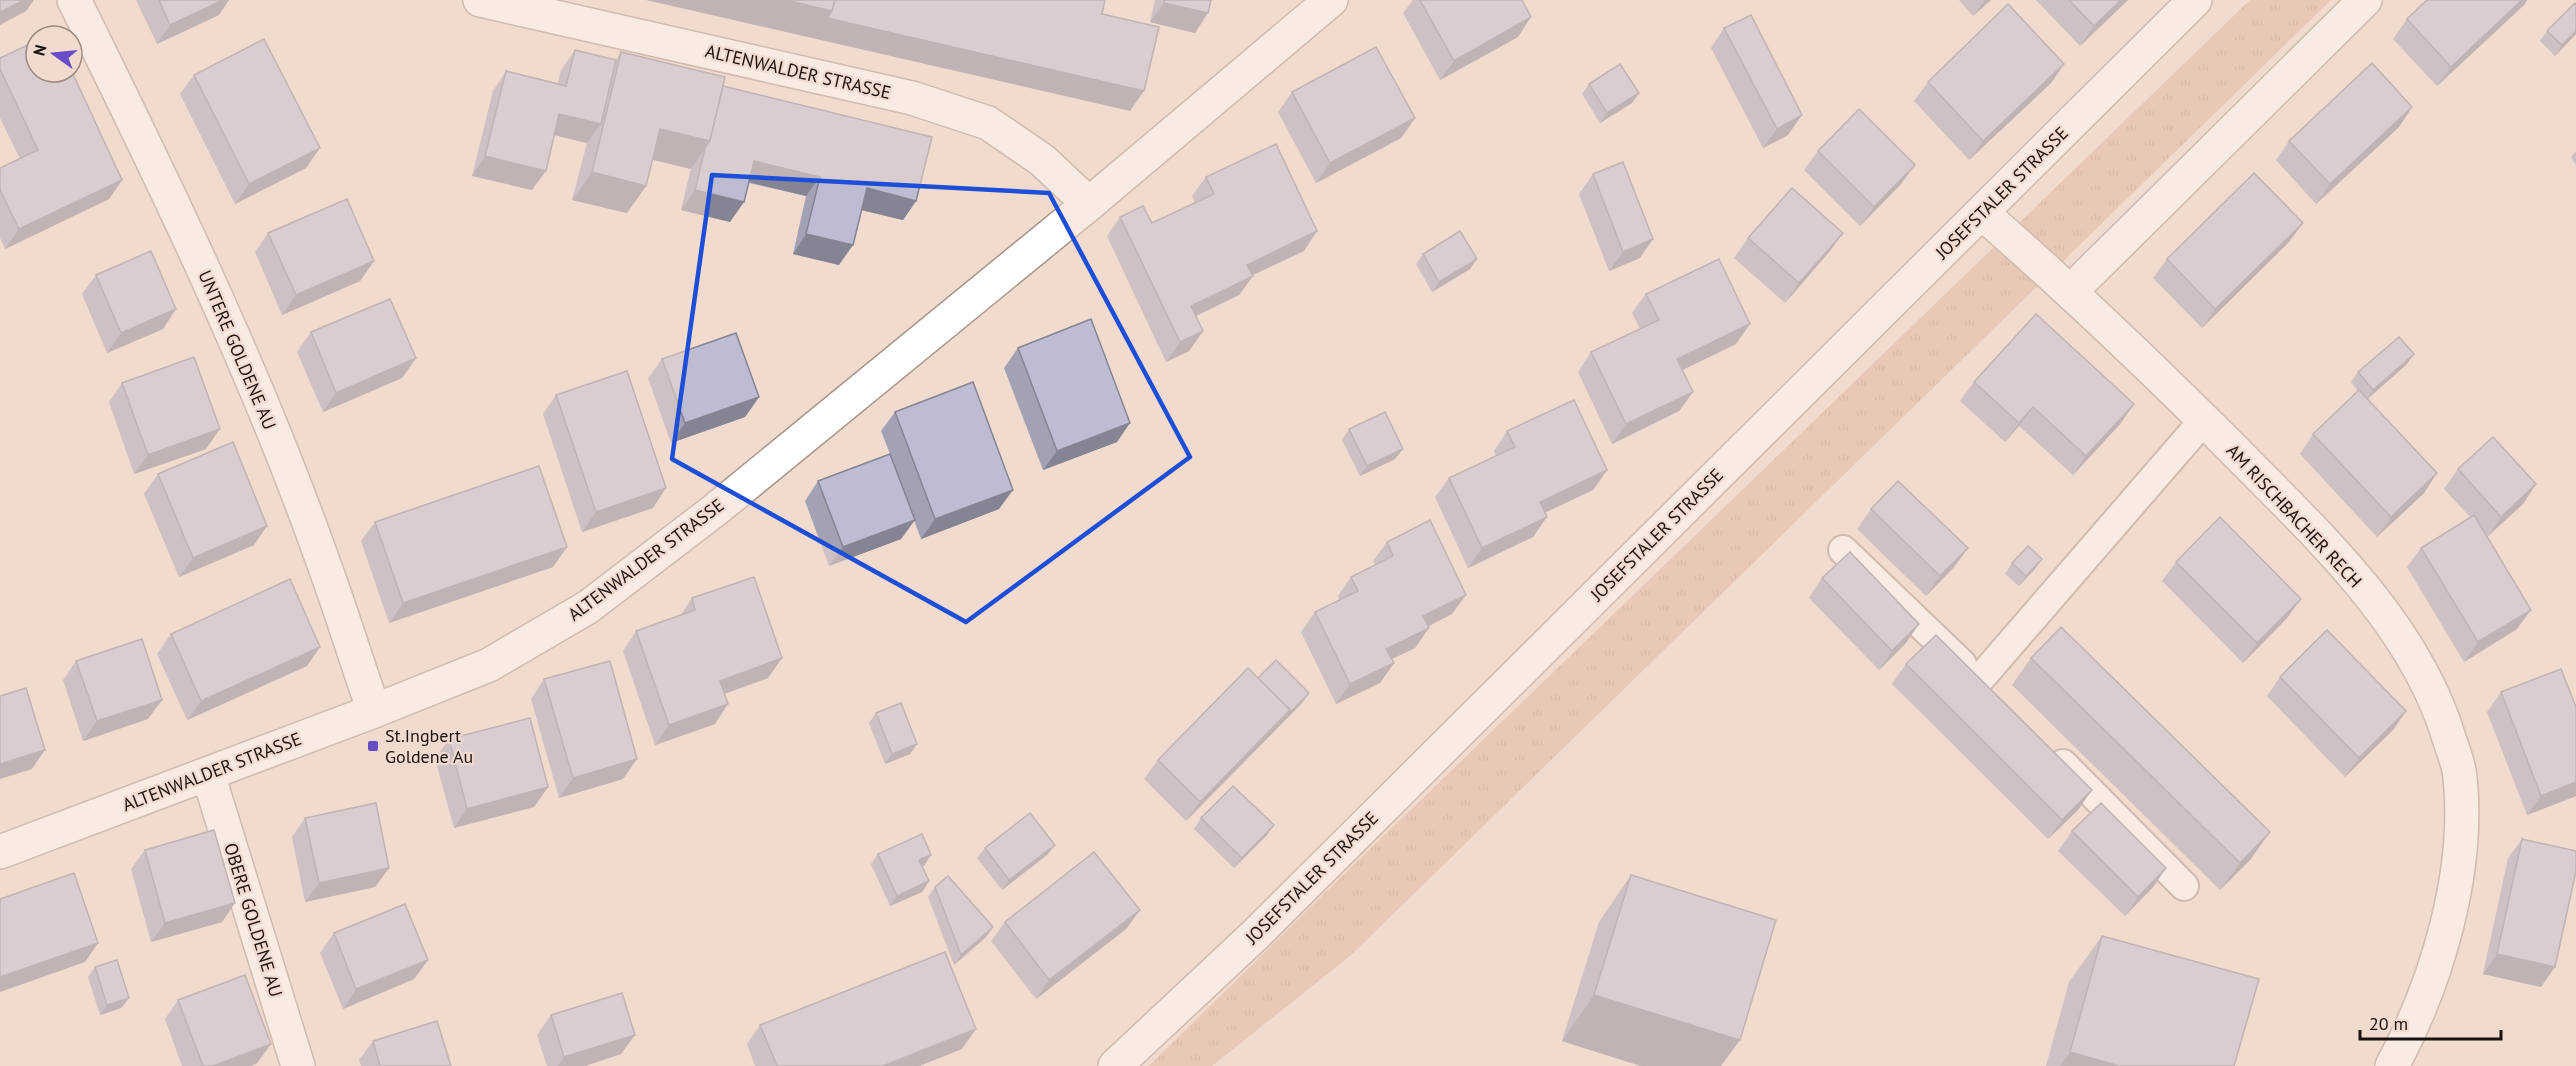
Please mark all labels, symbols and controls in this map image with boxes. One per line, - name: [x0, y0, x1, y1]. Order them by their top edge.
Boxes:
- north arrow: [24, 24, 84, 84]
- street label: ALTENWALDER STRASSE: [703, 39, 893, 104]
- text: N: [28, 42, 51, 58]
- street label: JOSEFSTALER STRASSE: [1930, 121, 2073, 265]
- street label: UNTERE GOLDENE AU: [193, 267, 281, 433]
- street label: AM RISCHBACHER RECH: [2222, 439, 2367, 592]
- street label: JOSEFSTALER STRASSE: [1585, 463, 1728, 607]
- street label: ALTENWALDER STRASSE: [563, 493, 728, 626]
- place label: St.Ingbert Goldene Au: [385, 724, 473, 768]
- street label: ALTENWALDER STRASSE: [119, 727, 304, 816]
- marker: St.Ingbert Goldene Au: [366, 739, 380, 753]
- street label: JOSEFSTALER STRASSE: [1240, 806, 1383, 950]
- street label: OBERE GOLDENE AU: [219, 840, 288, 1000]
- scale bar: [2360, 1003, 2501, 1041]
- text: 20 m: [2369, 1012, 2408, 1035]

